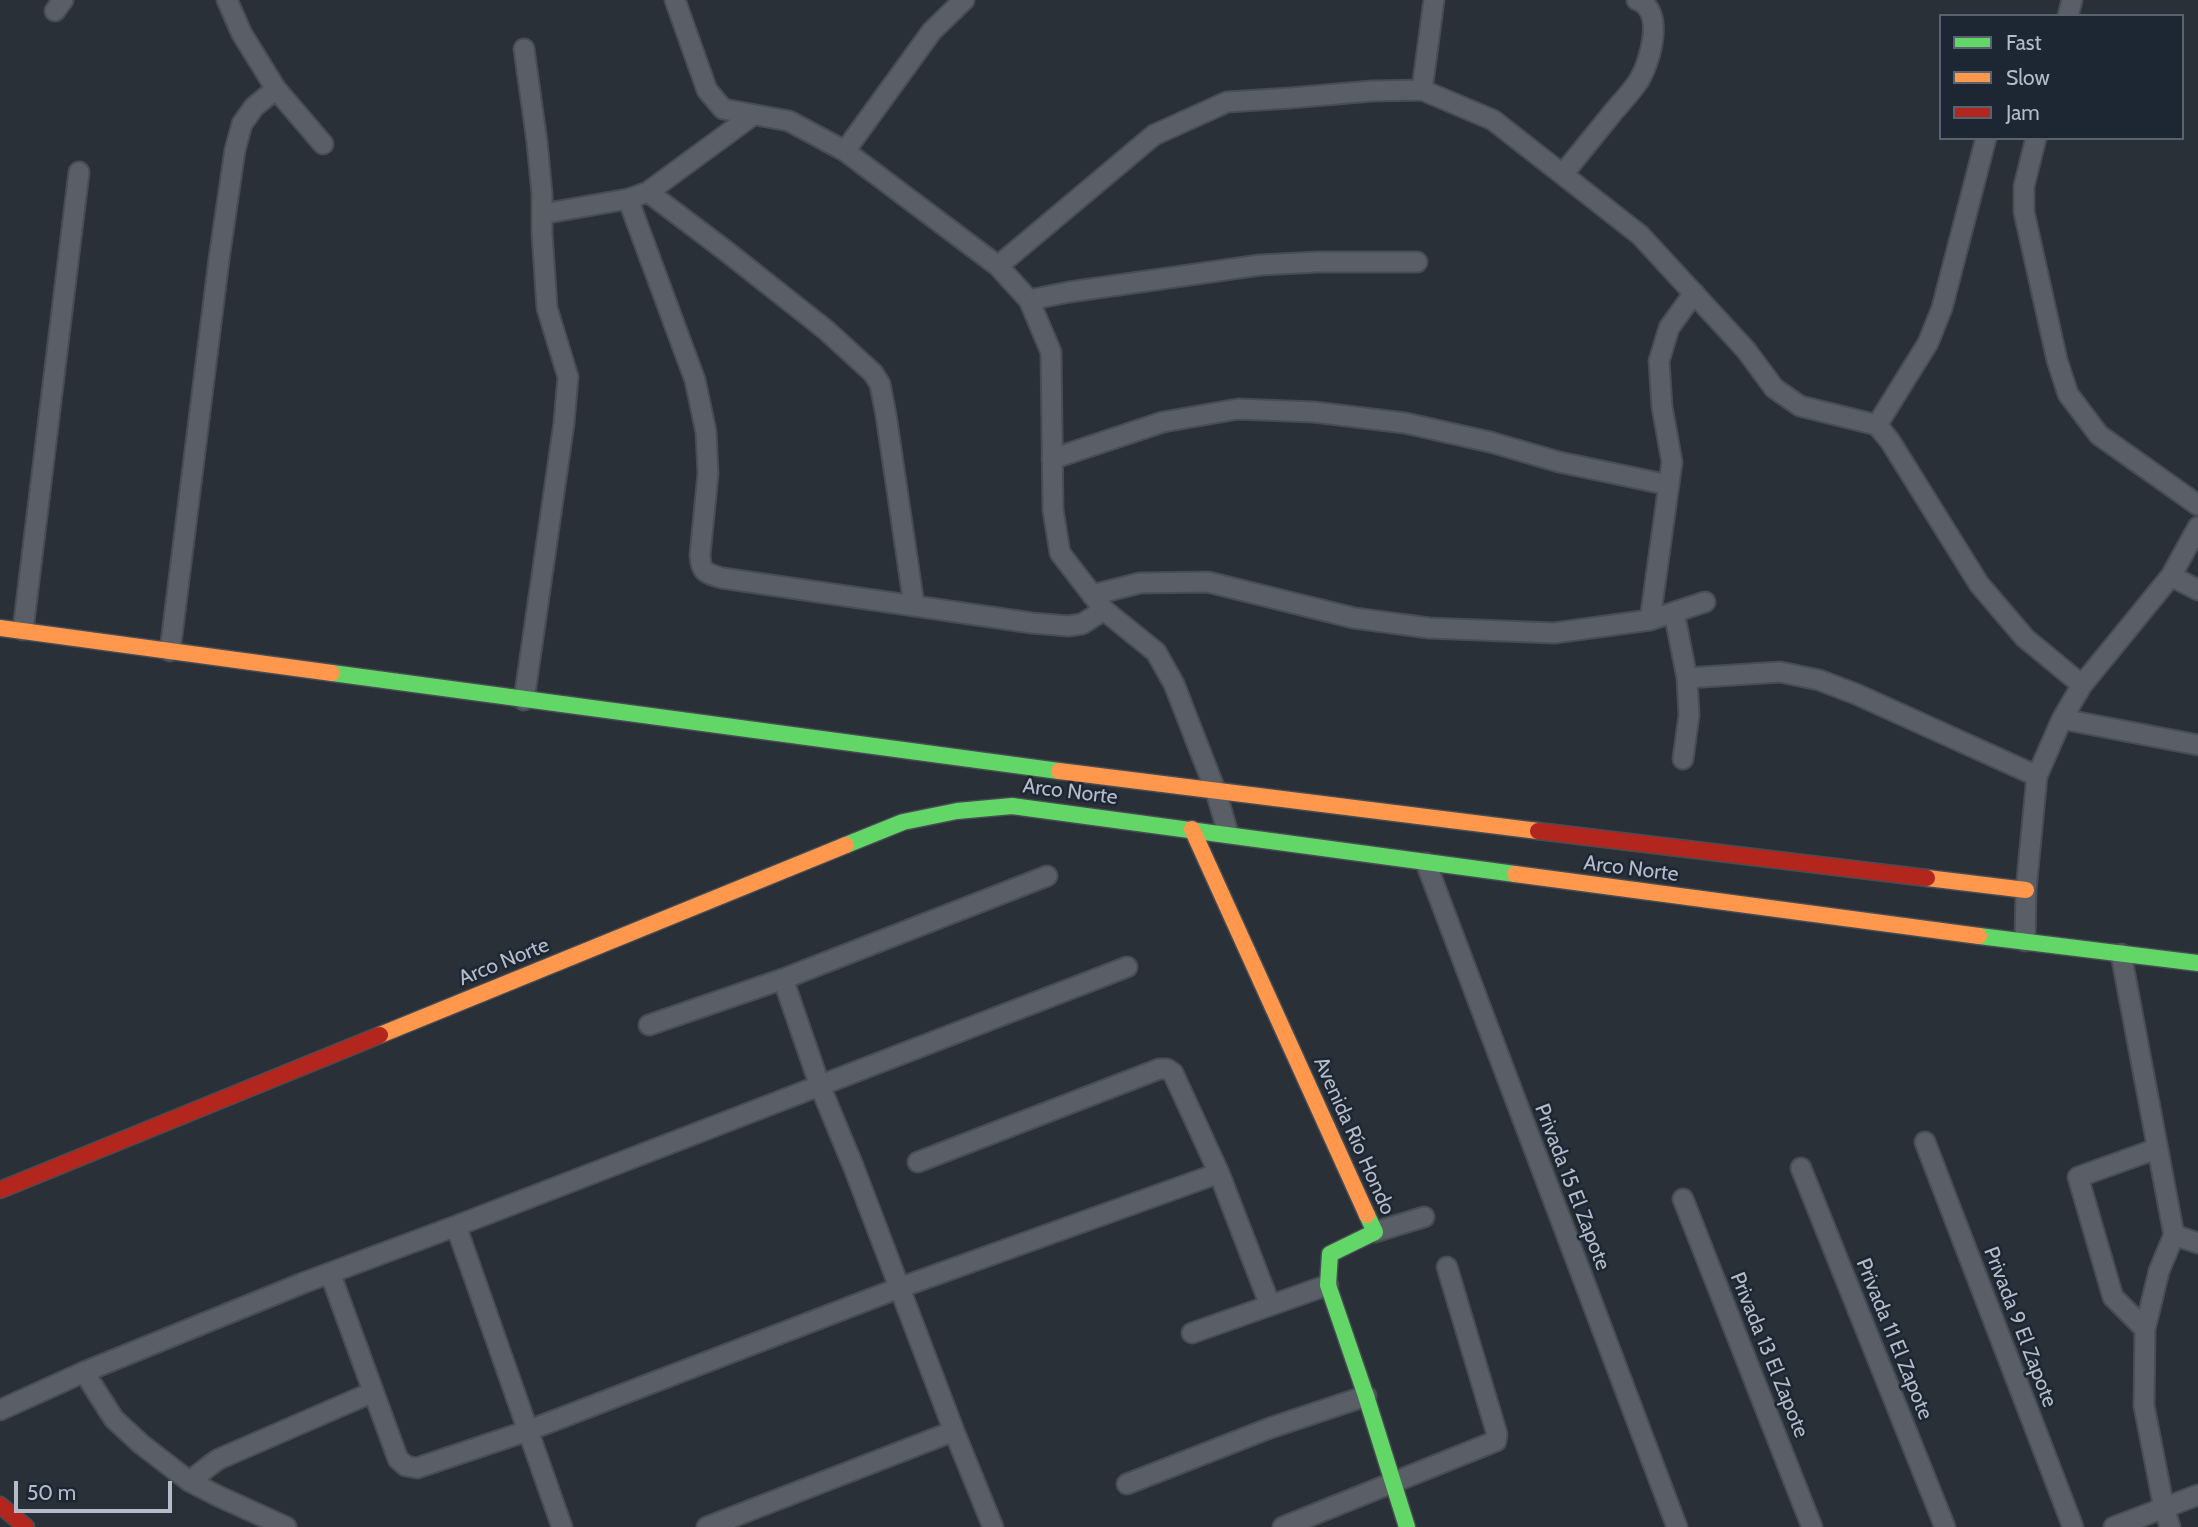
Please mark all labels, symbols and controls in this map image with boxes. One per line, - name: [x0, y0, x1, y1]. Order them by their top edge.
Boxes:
- legend: [1939, 14, 2184, 140]
- text: Fast: [2006, 30, 2042, 55]
- text: Slow: [2006, 65, 2050, 90]
- text: Jam: [2006, 100, 2040, 125]
- street label: Arco Norte: [1021, 774, 1119, 810]
- street label: Arco Norte: [1582, 851, 1680, 887]
- street label: Arco Norte: [455, 932, 553, 992]
- street label: Avenida Río Hondo: [1308, 1053, 1400, 1219]
- street label: Privada 15 El Zapote: [1529, 1100, 1615, 1274]
- street label: Privada 9 El Zapote: [1978, 1243, 2062, 1411]
- street label: Privada 11 El Zapote: [1850, 1255, 1938, 1423]
- street label: Privada 13 El Zapote: [1724, 1269, 1814, 1441]
- scale bar: [18, 1468, 175, 1512]
- text: 50 m: [27, 1480, 76, 1505]

